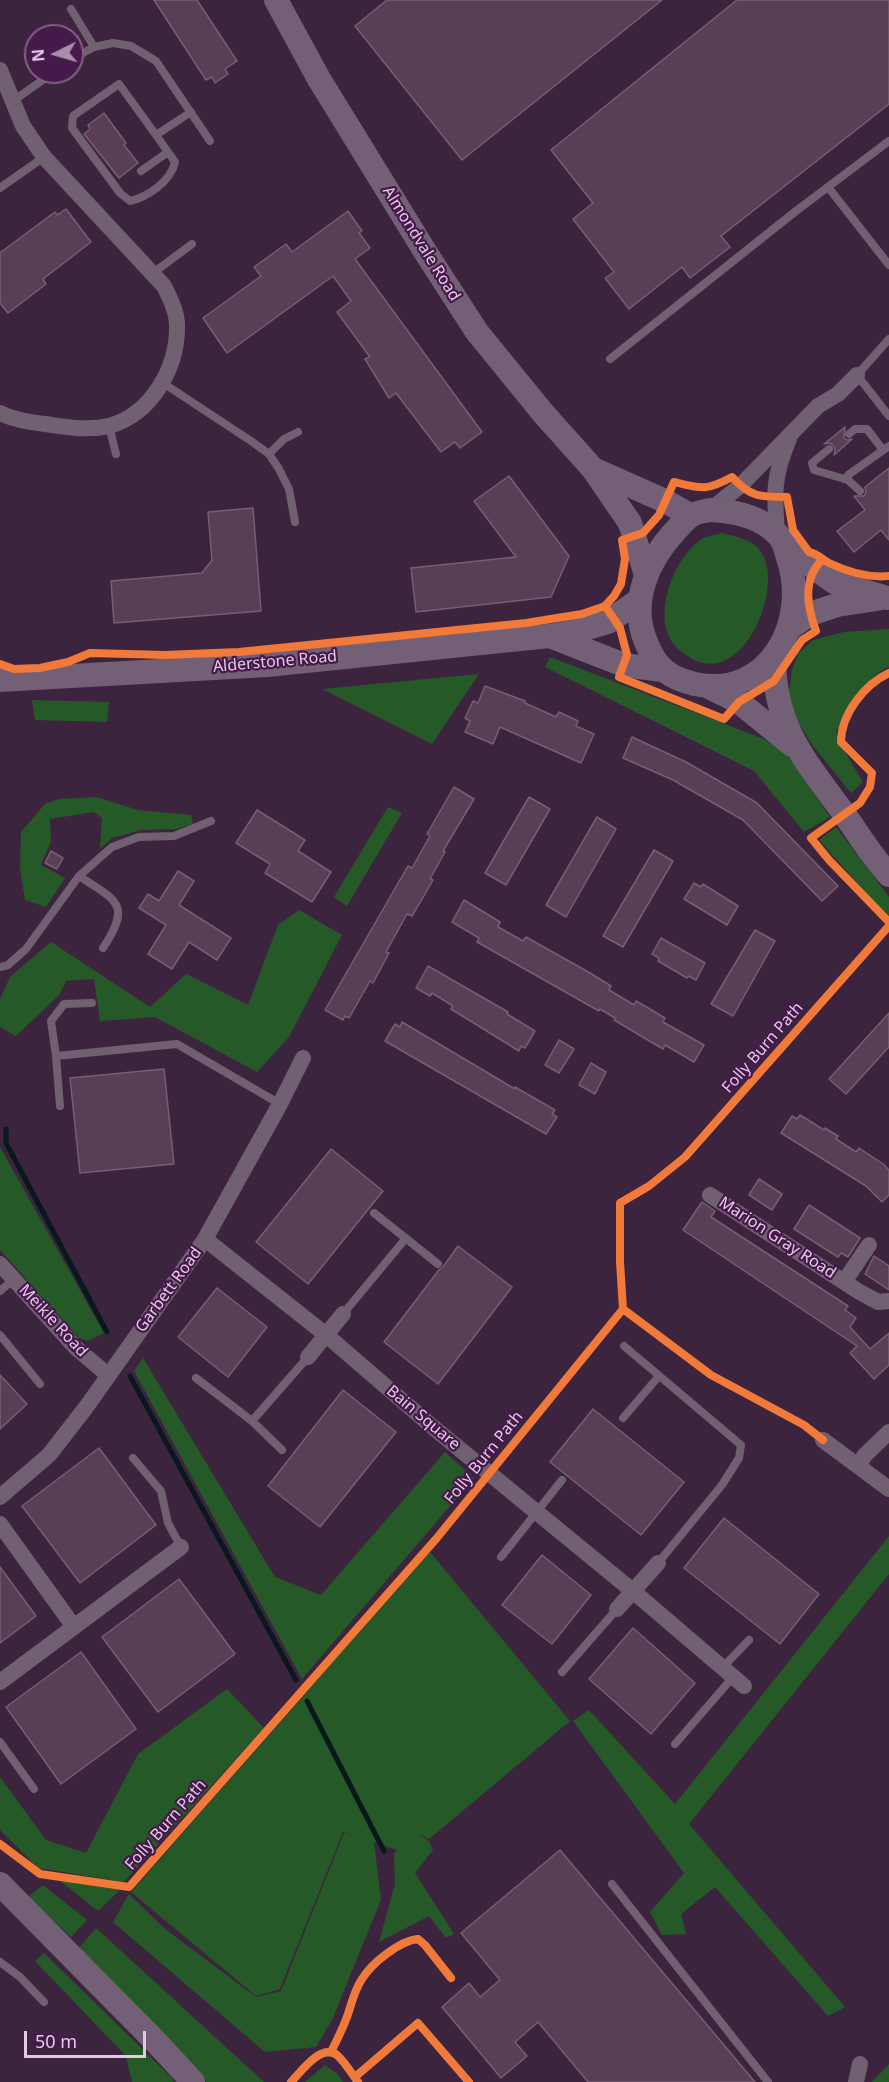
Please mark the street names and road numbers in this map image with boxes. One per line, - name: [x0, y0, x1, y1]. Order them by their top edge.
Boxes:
- street label: Almondvale Road: [378, 183, 464, 305]
- street label: Alderstone Road: [212, 647, 338, 677]
- street label: Folly Burn Path: [718, 999, 808, 1097]
- street label: Marion Gray Road: [715, 1193, 839, 1283]
- street label: Garbett Road: [132, 1244, 206, 1336]
- street label: Meikle Road: [15, 1281, 91, 1361]
- street label: Bain Square: [382, 1382, 464, 1454]
- street label: Folly Burn Path: [441, 1408, 527, 1508]
- street label: Folly Burn Path: [121, 1776, 211, 1874]

